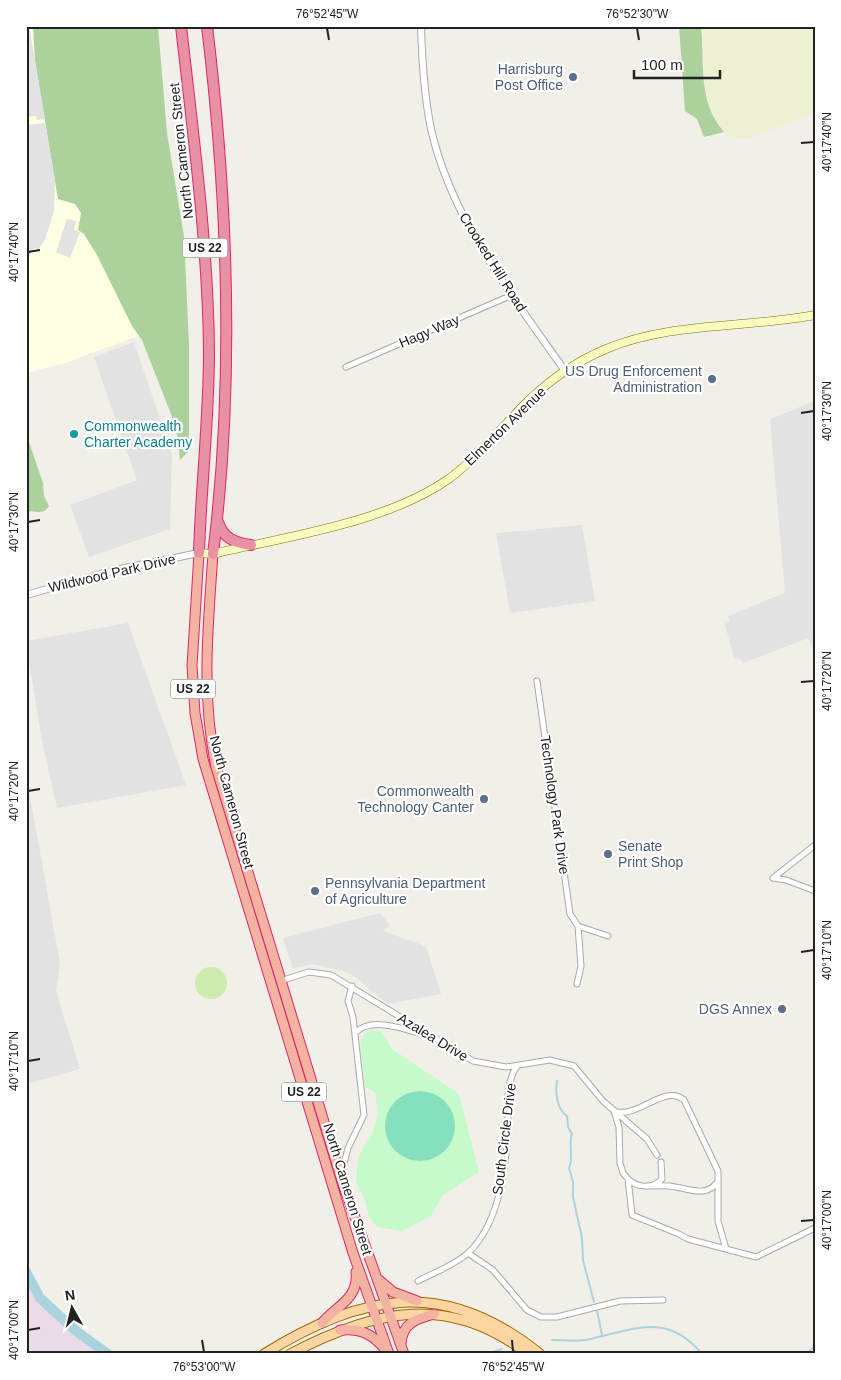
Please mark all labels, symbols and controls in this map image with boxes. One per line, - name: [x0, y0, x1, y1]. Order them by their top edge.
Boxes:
- text: 76°52'45"W: [296, 7, 359, 21]
- text: 76°52'30"W: [606, 7, 669, 21]
- scale bar: [634, 48, 720, 80]
- text: 100 m: [641, 56, 683, 73]
- place label: Harrisburg Post Office: [495, 61, 563, 93]
- marker: Harrisburg Post Office: [567, 71, 579, 83]
- street label: North Cameron Street: [166, 82, 196, 220]
- text: 40°17'40"N: [820, 112, 834, 172]
- street label: Crooked Hill Road: [456, 210, 530, 314]
- text: 40°17'40"N: [7, 222, 21, 282]
- road number: US 22: [182, 238, 228, 258]
- street label: Hagy Way: [396, 311, 462, 351]
- place label: US Drug Enforcement Administration: [565, 363, 702, 395]
- marker: US Drug Enforcement Administration: [706, 373, 718, 385]
- text: 40°17'30"N: [820, 381, 834, 441]
- street label: Elmerton Avenue: [461, 383, 549, 469]
- place label: Commonwealth Charter Academy: [84, 418, 192, 450]
- marker: Commonwealth Charter Academy: [68, 428, 80, 440]
- text: 40°17'30"N: [7, 492, 21, 552]
- street label: Wildwood Park Drive: [47, 551, 177, 595]
- text: 40°17'20"N: [820, 651, 834, 711]
- road number: US 22: [170, 680, 216, 699]
- street label: North Cameron Street: [207, 734, 257, 870]
- street label: Technology Park Drive: [537, 735, 573, 876]
- text: 40°17'20"N: [7, 761, 21, 821]
- place label: Commonwealth Technology Canter: [357, 783, 474, 815]
- marker: Commonwealth Technology Canter: [478, 793, 490, 805]
- place label: Senate Print Shop: [618, 838, 684, 870]
- marker: Senate Print Shop: [602, 848, 614, 860]
- place label: Pennsylvania Department of Agriculture: [325, 875, 485, 907]
- marker: Pennsylvania Department of Agriculture: [309, 885, 321, 897]
- text: 40°17'10"N: [820, 920, 834, 980]
- place label: DGS Annex: [699, 1001, 772, 1017]
- marker: DGS Annex: [776, 1003, 788, 1015]
- street label: Azalea Drive: [395, 1010, 471, 1064]
- text: 40°17'10"N: [7, 1031, 21, 1091]
- road number: US 22: [282, 1082, 326, 1102]
- street label: South Circle Drive: [489, 1082, 519, 1196]
- street label: North Cameron Street: [320, 1121, 376, 1257]
- text: 40°17'00"N: [820, 1190, 834, 1250]
- north arrow: [48, 1282, 98, 1332]
- text: N: [64, 1286, 76, 1304]
- text: 40°17'00"N: [7, 1300, 21, 1360]
- text: 76°53'00"W: [173, 1360, 236, 1374]
- text: 76°52'45"W: [482, 1360, 545, 1374]

